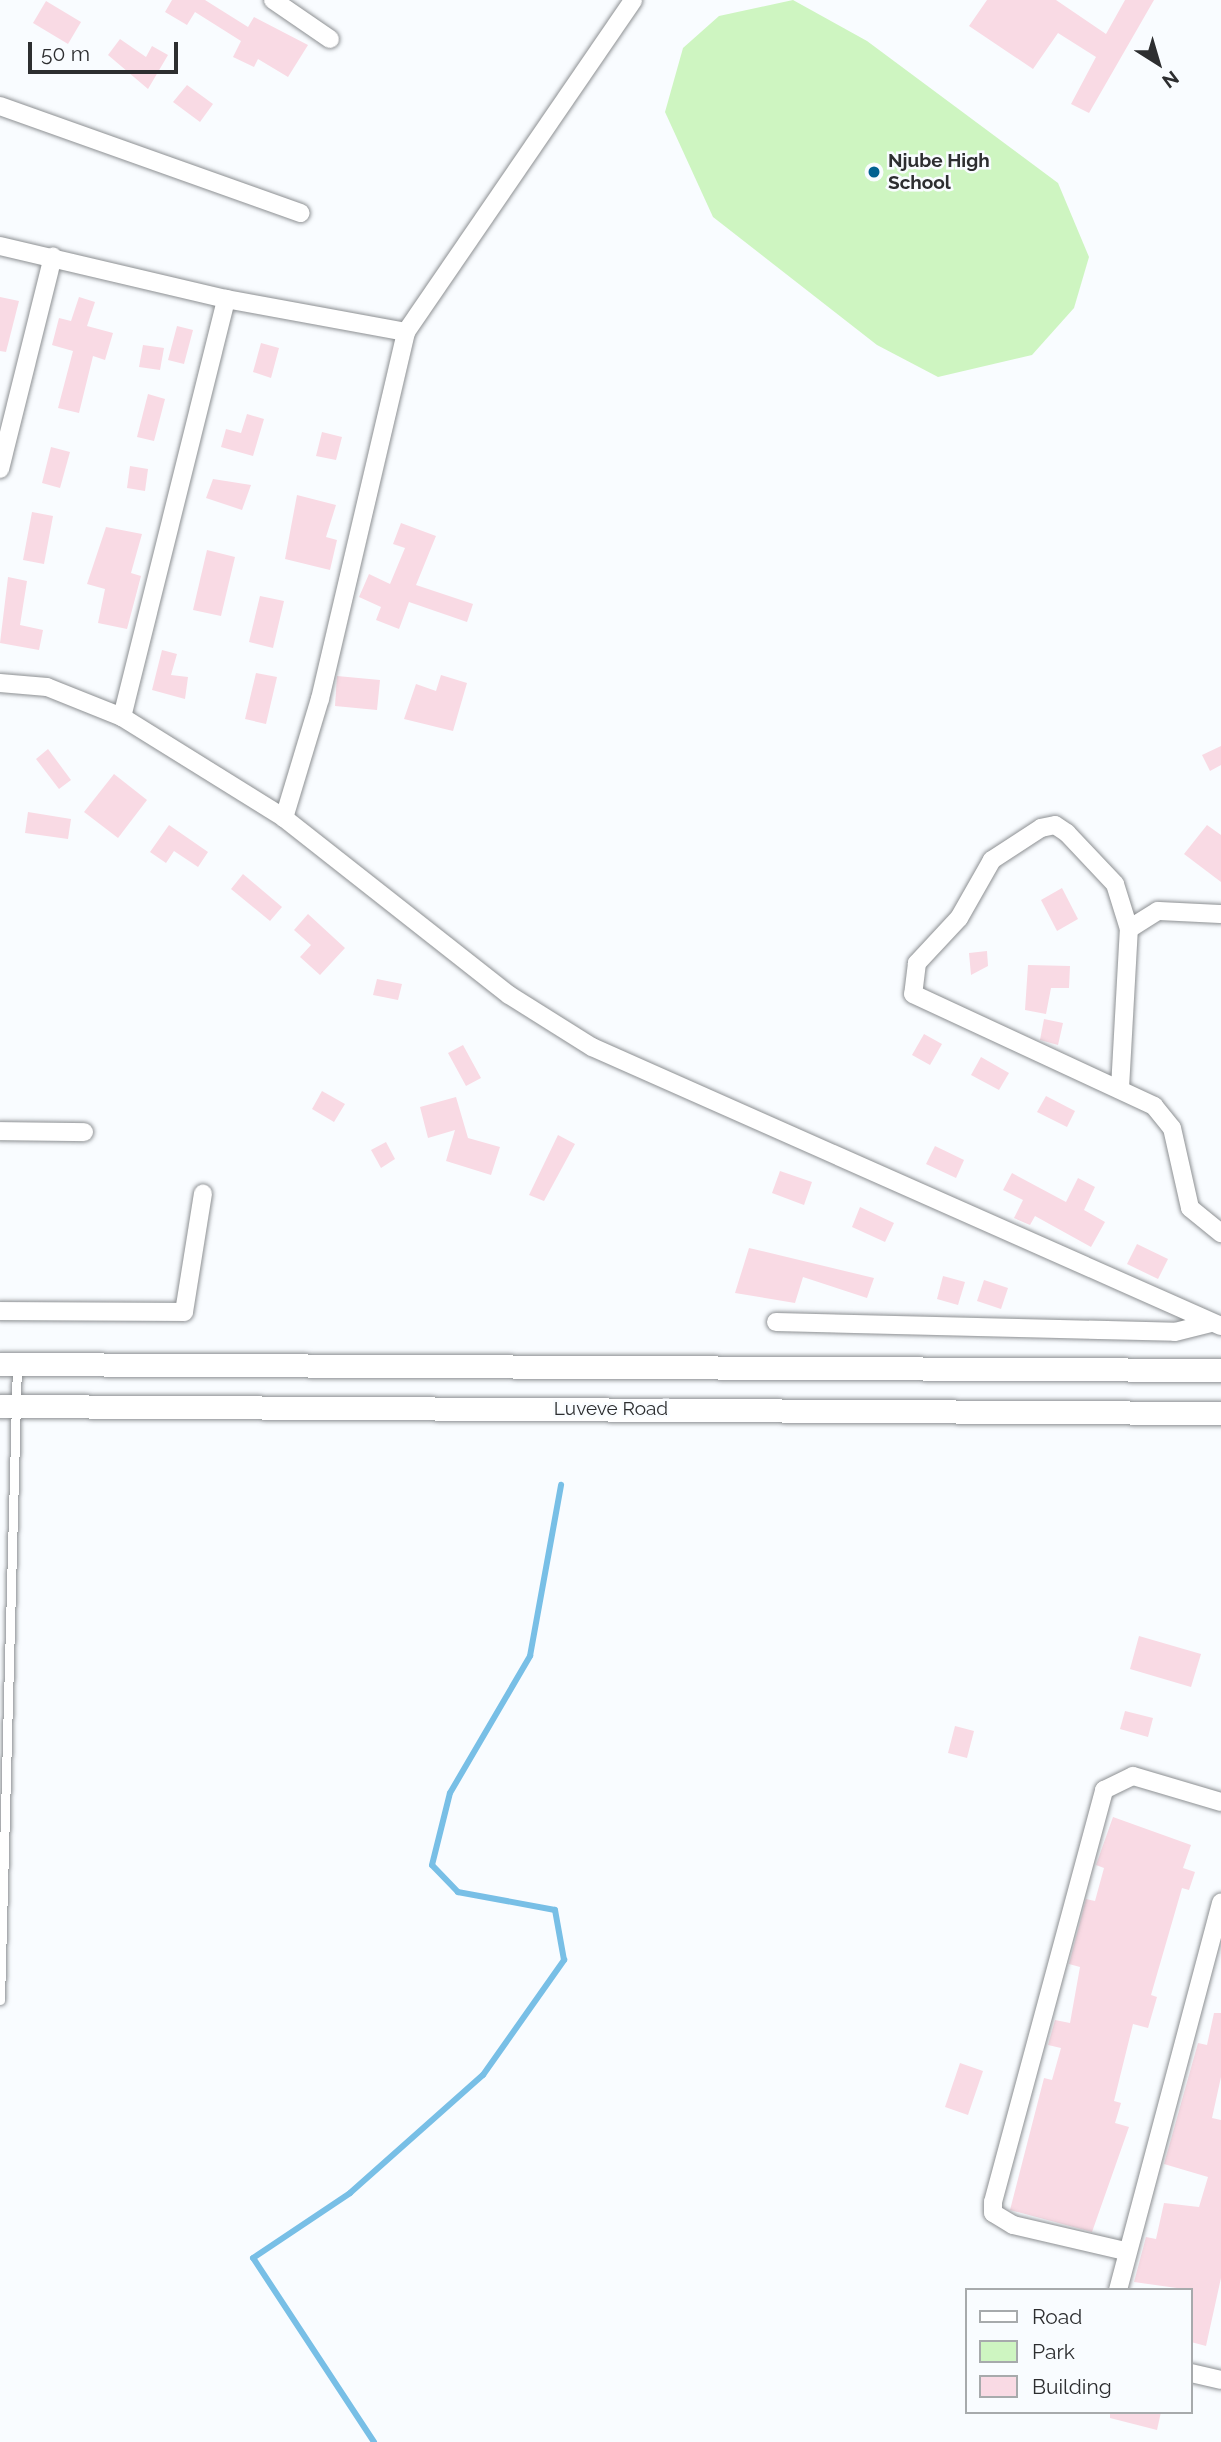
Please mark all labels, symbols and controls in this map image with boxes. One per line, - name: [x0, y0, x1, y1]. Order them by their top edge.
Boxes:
- scale bar: [32, 28, 182, 72]
- north arrow: [1123, 28, 1193, 98]
- text: 50 m: [41, 41, 90, 66]
- text: N: [1158, 67, 1183, 93]
- place label: Njube High School: [888, 150, 990, 194]
- marker: Njube High School: [866, 164, 882, 180]
- street label: Luveve Road: [554, 1398, 668, 1420]
- legend: [965, 2288, 1193, 2414]
- text: Road: [1032, 2304, 1082, 2329]
- text: Park: [1032, 2339, 1075, 2364]
- text: Building: [1032, 2374, 1112, 2399]

